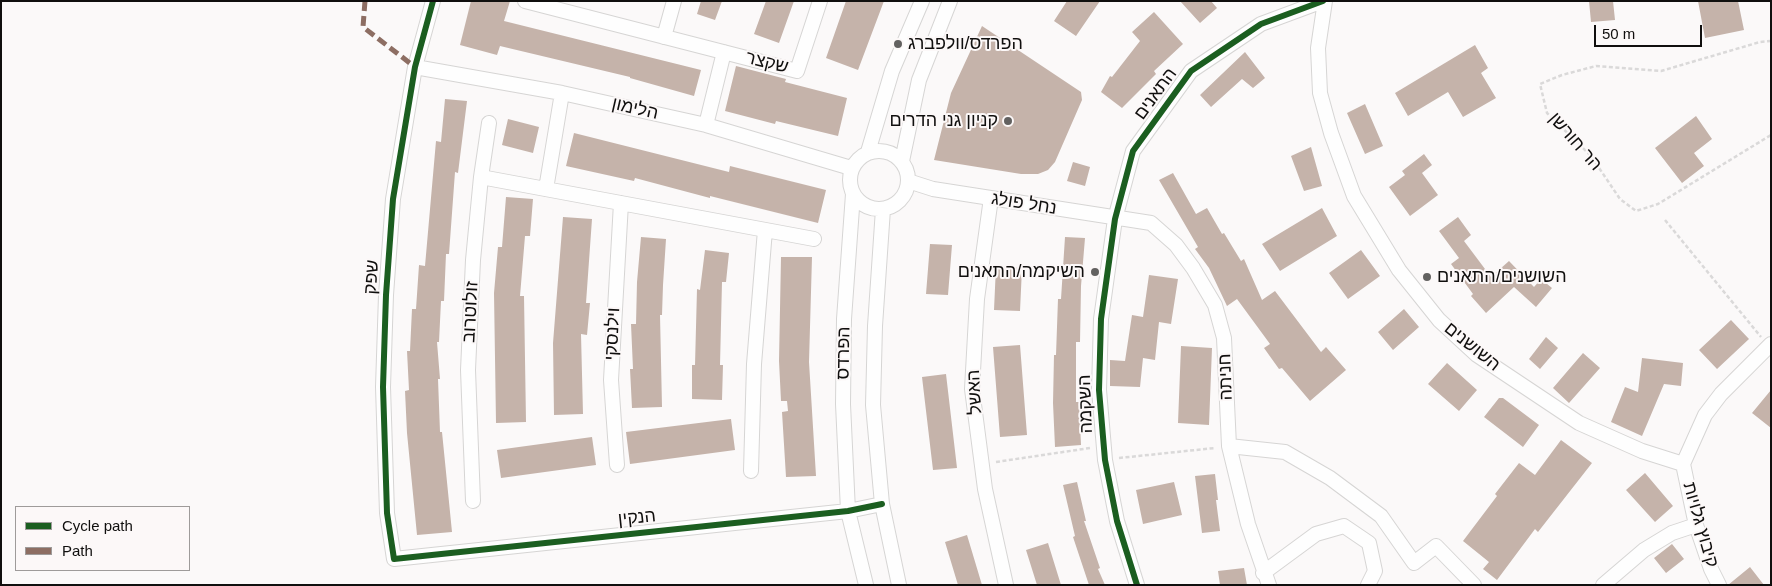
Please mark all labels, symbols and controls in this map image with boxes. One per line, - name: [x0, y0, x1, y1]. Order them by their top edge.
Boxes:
- scale bar: [1597, 15, 1704, 47]
- text: 50 m: [1602, 25, 1635, 42]
- place label: הפרדס/וולפברג: [908, 33, 1023, 55]
- marker: הפרדס/וולפברג: [892, 38, 904, 50]
- street label: שקצר: [743, 47, 791, 79]
- street label: התאנים: [1130, 64, 1182, 124]
- street label: הלימון: [610, 93, 660, 125]
- street label: הר חורשן: [1544, 109, 1606, 175]
- place label: קניון גני הדרים: [890, 110, 998, 132]
- marker: קניון גני הדרים: [1002, 115, 1014, 127]
- street label: נחל פולג: [990, 188, 1058, 220]
- street label: שפק: [360, 259, 384, 295]
- place label: השיקמה/התאנים: [958, 261, 1085, 283]
- marker: השיקמה/התאנים: [1089, 266, 1101, 278]
- place label: השושנים/התאנים: [1437, 266, 1567, 288]
- marker: השושנים/התאנים: [1421, 271, 1433, 283]
- street label: זולוטרוב: [459, 281, 483, 343]
- street label: וילנסקי: [601, 307, 625, 361]
- street label: השושנים: [1440, 318, 1504, 376]
- street label: הפרדס: [833, 326, 855, 380]
- street label: חניתה: [1214, 353, 1238, 401]
- street label: האשל: [963, 369, 987, 415]
- street label: השקמה: [1074, 374, 1098, 434]
- street label: קיבוץ גלויות: [1678, 480, 1722, 570]
- street label: הנקין: [617, 505, 657, 531]
- legend: [15, 506, 190, 571]
- text: Cycle path: [62, 517, 133, 534]
- text: Path: [62, 542, 93, 559]

